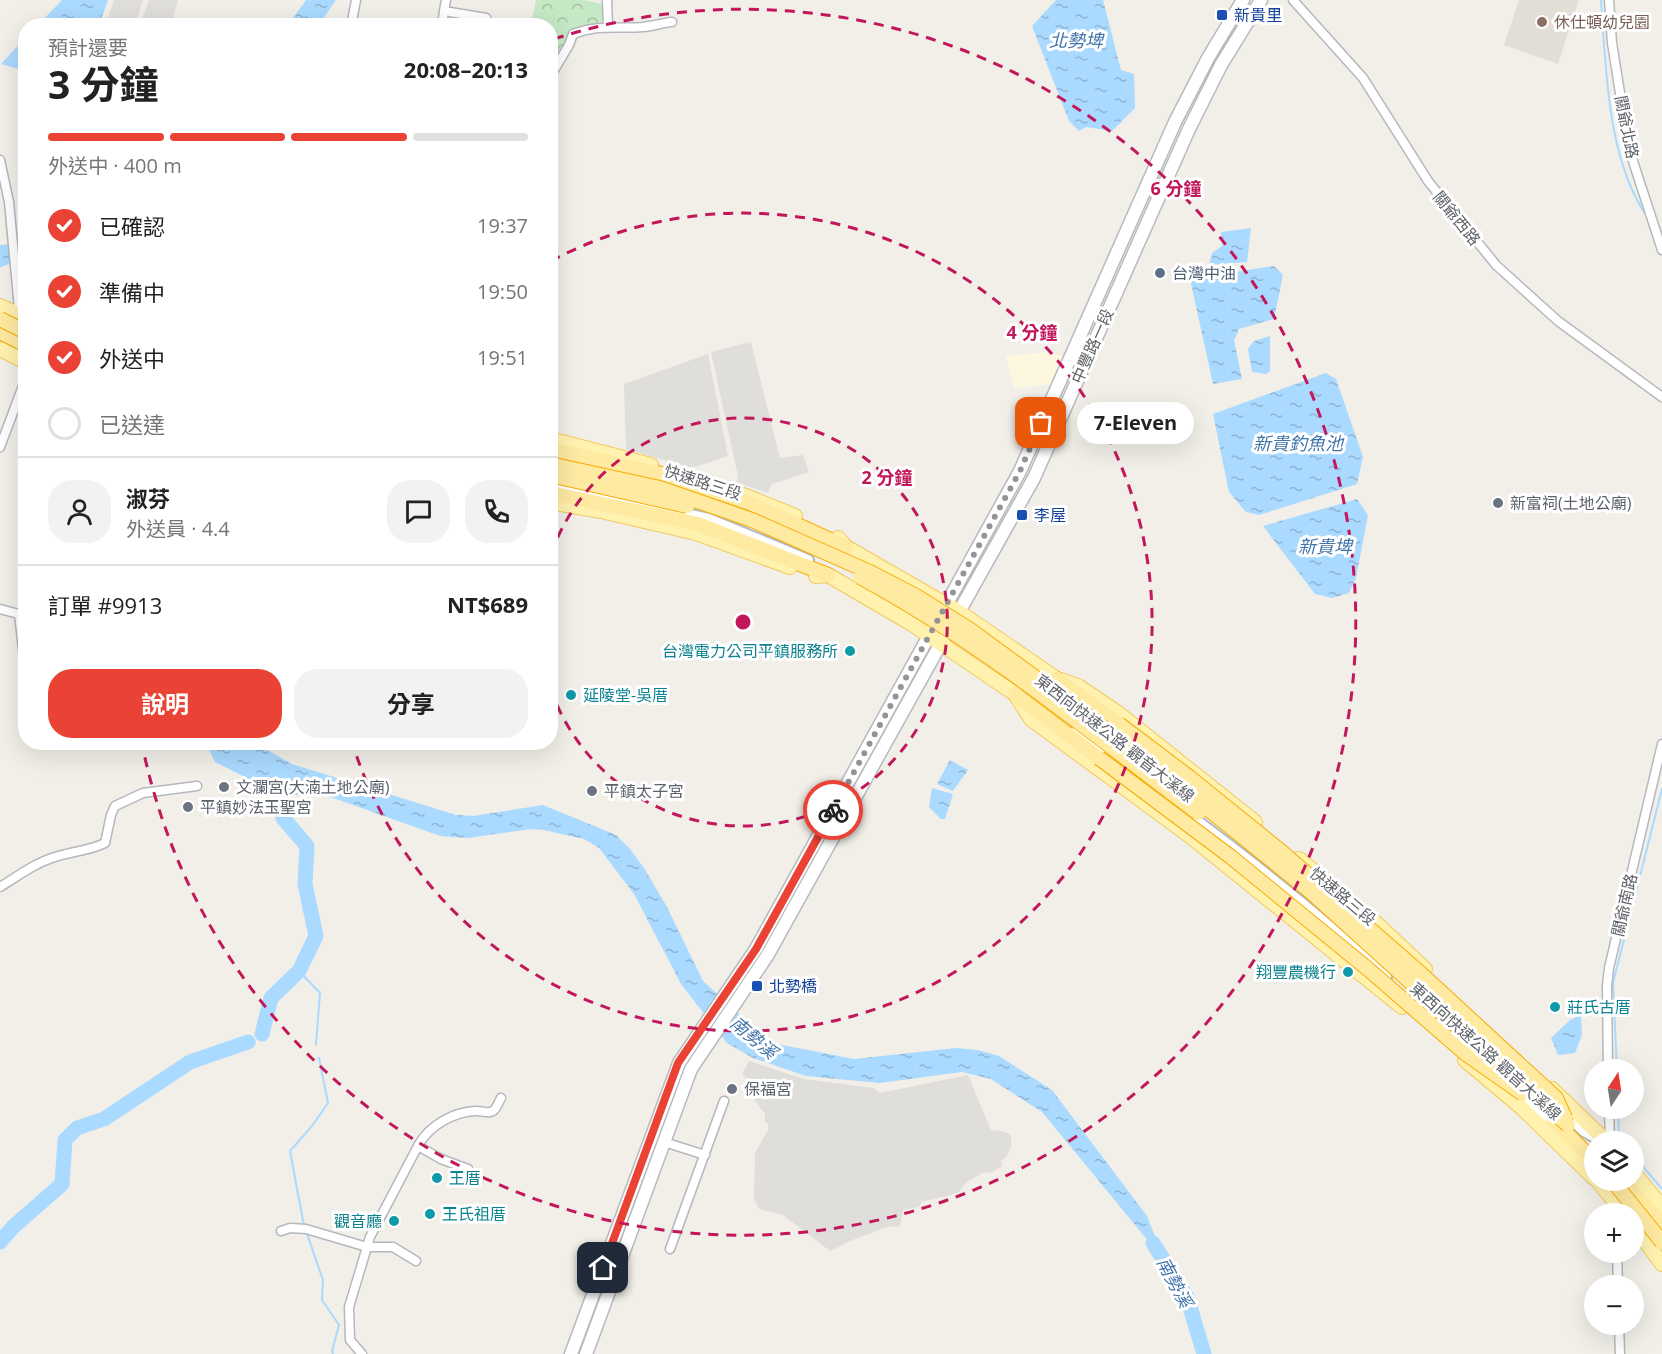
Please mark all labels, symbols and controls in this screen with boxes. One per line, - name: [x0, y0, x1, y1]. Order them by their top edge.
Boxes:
- place label: 新貴里: [1234, 4, 1282, 26]
- marker: 新貴里: [1215, 8, 1229, 22]
- place label: 休仕頓幼兒園: [1554, 11, 1650, 33]
- marker: 休仕頓幼兒園: [1535, 15, 1549, 29]
- water label: 北勢埤: [1049, 28, 1105, 52]
- text: 預計還要: [48, 34, 128, 61]
- text: 20:08–20:13: [404, 54, 528, 84]
- text: 3 分鐘: [48, 57, 158, 110]
- street label: 關爺北路: [1610, 93, 1644, 161]
- text: 外送中 · 400 m: [48, 152, 182, 179]
- text: 6 分鐘: [1151, 176, 1201, 200]
- street label: 關爺西路: [1428, 186, 1486, 250]
- icon: check: [48, 209, 81, 242]
- text: 已確認: [99, 211, 165, 241]
- text: 19:37: [477, 212, 528, 239]
- place label: 台灣中油: [1172, 262, 1236, 284]
- marker: 台灣中油: [1153, 266, 1167, 280]
- icon: check: [48, 275, 81, 308]
- text: 準備中: [99, 277, 165, 307]
- text: 19:50: [477, 278, 528, 305]
- street label: 中豐路一段: [1066, 305, 1118, 387]
- text: 4 分鐘: [1007, 320, 1057, 344]
- icon: check: [48, 341, 81, 374]
- text: 外送中: [99, 343, 165, 373]
- text: 19:51: [477, 344, 528, 371]
- pin: [1015, 397, 1066, 448]
- callout: 7-Eleven: [1077, 402, 1194, 444]
- icon: bag: [1024, 406, 1057, 439]
- text: 已送達: [99, 409, 165, 439]
- text: 7-Eleven: [1094, 409, 1177, 436]
- water label: 新貴釣魚池: [1253, 431, 1345, 455]
- street label: 快速路三段: [662, 459, 744, 505]
- text: 2 分鐘: [862, 465, 912, 489]
- button: person: [48, 480, 111, 543]
- button: chat: [387, 480, 450, 543]
- button: phone: [465, 480, 528, 543]
- text: 淑芬: [126, 483, 170, 513]
- place label: 新富祠(土地公廟): [1510, 492, 1632, 514]
- marker: 新富祠(土地公廟): [1491, 496, 1505, 510]
- place label: 李屋: [1034, 504, 1066, 526]
- marker: 李屋: [1015, 508, 1029, 522]
- text: 外送員 · 4.4: [126, 515, 230, 542]
- water label: 新貴埤: [1298, 534, 1354, 558]
- text: NT$689: [447, 589, 528, 619]
- text: 訂單 #9913: [48, 590, 162, 620]
- centre of rings: [733, 612, 753, 632]
- place label: 台灣電力公司平鎮服務所: [662, 640, 838, 662]
- marker: 台灣電力公司平鎮服務所: [843, 644, 857, 658]
- button: 說明: [48, 669, 282, 738]
- button: 分享: [294, 669, 528, 738]
- street label: 東西向快速公路 觀音大溪線: [1031, 669, 1199, 807]
- place label: 延陵堂-吳厝: [583, 684, 668, 706]
- marker: 延陵堂-吳厝: [564, 688, 578, 702]
- place label: 文瀾宮(大湳土地公廟): [236, 776, 390, 798]
- marker: 文瀾宮(大湳土地公廟): [217, 780, 231, 794]
- place label: 平鎮太子宮: [604, 780, 684, 802]
- courier: [803, 780, 863, 840]
- marker: 平鎮太子宮: [585, 784, 599, 798]
- icon: bike: [817, 794, 850, 827]
- place label: 平鎮妙法玉聖宮: [200, 796, 312, 818]
- marker: 平鎮妙法玉聖宮: [181, 800, 195, 814]
- street label: 快速路三段: [1305, 862, 1381, 930]
- street label: 關爺南路: [1606, 871, 1642, 939]
- place label: 翔豐農機行: [1256, 961, 1336, 983]
- marker: 翔豐農機行: [1341, 965, 1355, 979]
- place label: 北勢橋: [769, 975, 817, 997]
- street label: 東西向快速公路 觀音大溪線: [1406, 977, 1566, 1125]
- marker: 北勢橋: [750, 979, 764, 993]
- place label: 莊氏古厝: [1567, 996, 1631, 1018]
- marker: 莊氏古厝: [1548, 1000, 1562, 1014]
- water label: 南勢溪: [726, 1010, 785, 1065]
- north arrow: [1584, 1059, 1644, 1119]
- map controls: [1584, 1059, 1644, 1335]
- place label: 保福宮: [744, 1078, 792, 1100]
- marker: 保福宮: [725, 1082, 739, 1096]
- button: layers: [1584, 1131, 1644, 1191]
- place label: 王厝: [449, 1167, 481, 1189]
- marker: 王厝: [430, 1171, 444, 1185]
- place label: 王氏祖厝: [442, 1203, 506, 1225]
- button: +: [1584, 1203, 1644, 1263]
- marker: 王氏祖厝: [423, 1207, 437, 1221]
- place label: 觀音廳: [334, 1210, 382, 1232]
- marker: 觀音廳: [387, 1214, 401, 1228]
- pin: [577, 1242, 628, 1293]
- icon: home: [586, 1251, 619, 1284]
- water label: 南勢溪: [1152, 1253, 1200, 1314]
- button: −: [1584, 1275, 1644, 1335]

